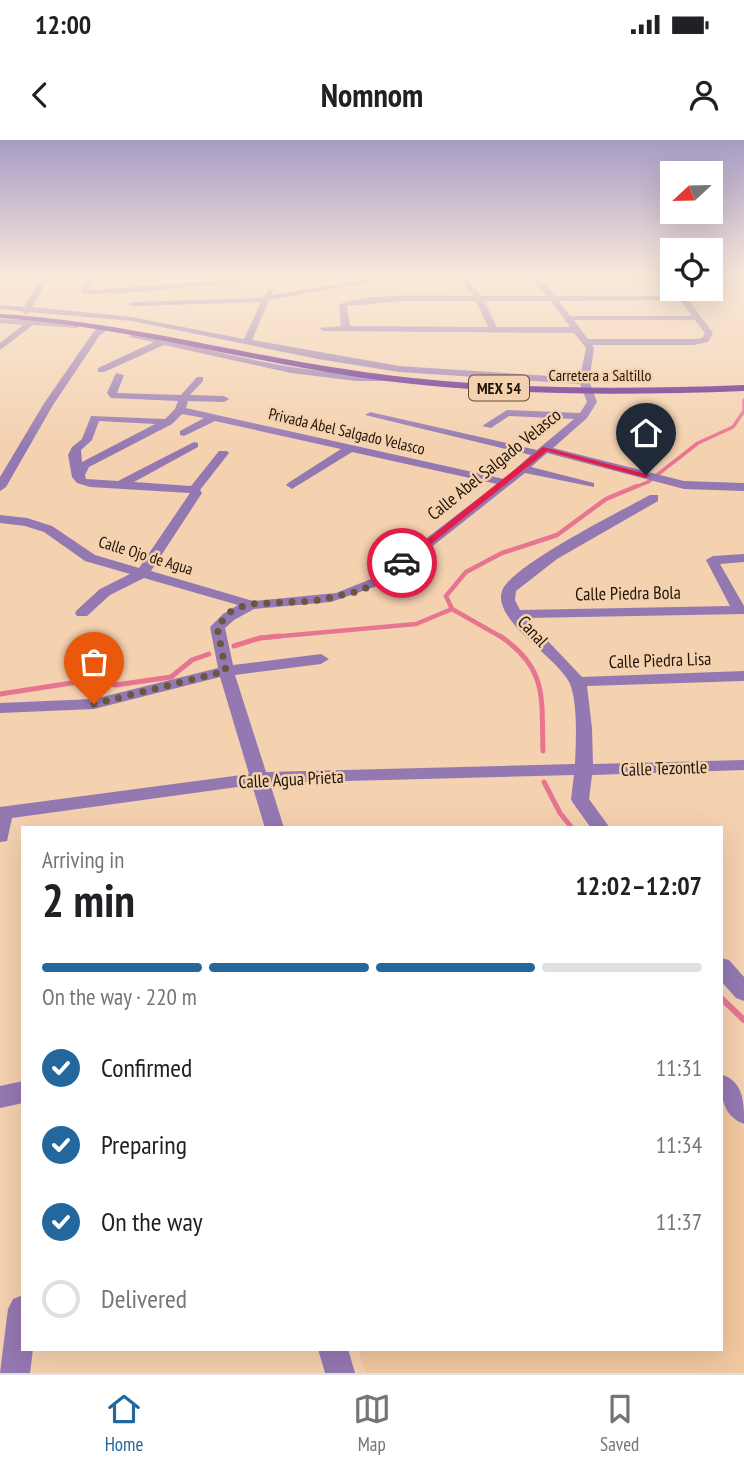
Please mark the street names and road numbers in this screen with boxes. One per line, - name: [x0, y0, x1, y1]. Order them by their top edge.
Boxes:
- street label: Carretera a Saltillo: [549, 365, 652, 385]
- road number: MEX 54: [469, 376, 529, 400]
- street label: Privada Abel Salgado Velasco: [267, 403, 427, 459]
- street label: Calle Abel Salgado Velasco: [422, 403, 566, 525]
- street label: Calle Ojo de Agua: [96, 531, 196, 579]
- street label: Calle Piedra Bola: [575, 581, 681, 605]
- street label: Canal: [513, 611, 554, 652]
- street label: Calle Piedra Lisa: [608, 647, 712, 673]
- street label: Calle Tezontle: [620, 755, 708, 781]
- street label: Calle Agua Prieta: [238, 765, 344, 793]

